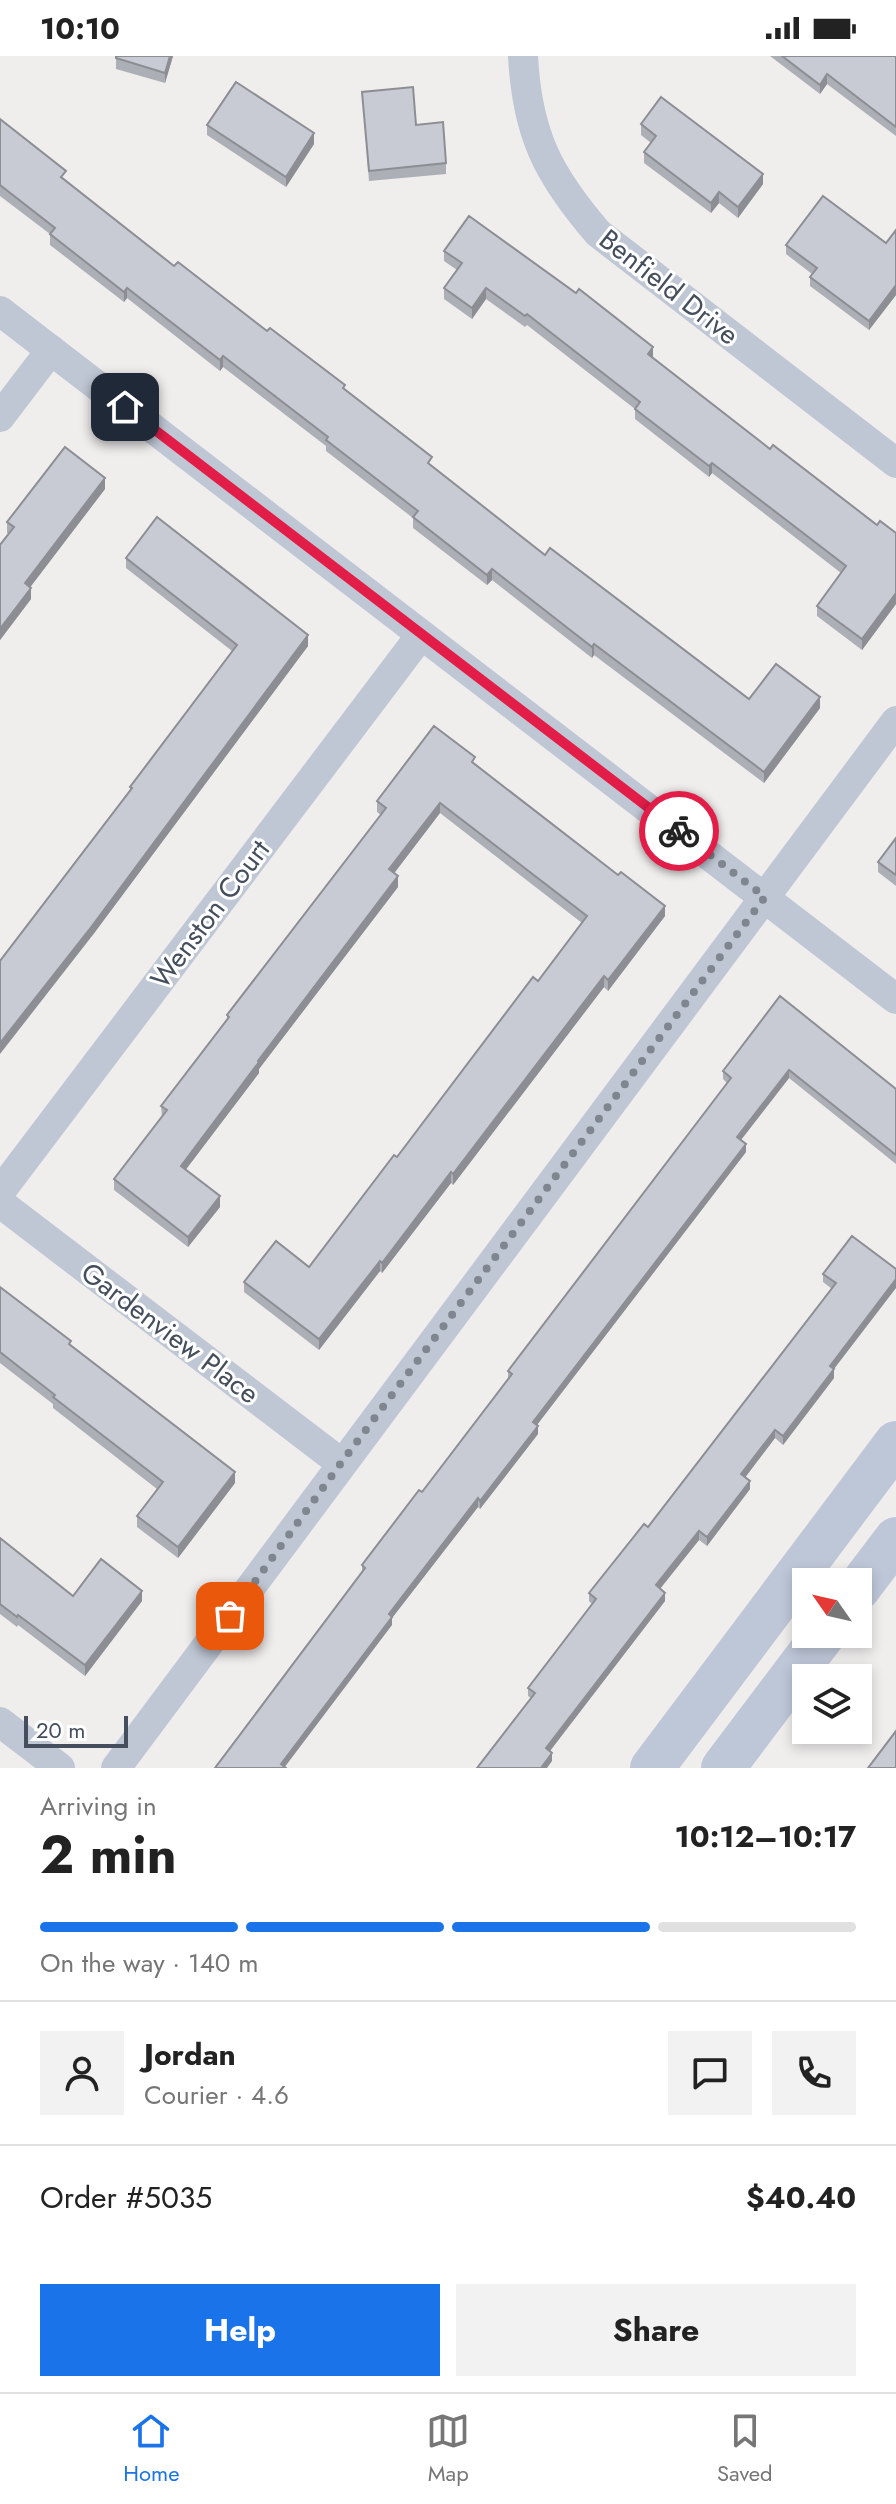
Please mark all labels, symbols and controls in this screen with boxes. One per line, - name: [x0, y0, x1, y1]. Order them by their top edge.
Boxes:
- text: 10:10: [40, 7, 120, 50]
- street label: Benfield Drive: [590, 219, 748, 355]
- pin: [91, 373, 159, 441]
- icon: home: [103, 385, 147, 429]
- courier: [639, 791, 719, 871]
- icon: bike: [657, 809, 701, 853]
- street label: Wenston Court: [141, 831, 280, 997]
- street label: Gardenview Place: [72, 1252, 268, 1414]
- north arrow: [792, 1568, 872, 1648]
- map controls: [792, 1568, 872, 1744]
- pin: [196, 1582, 264, 1650]
- icon: bag: [208, 1594, 252, 1638]
- button: layers: [792, 1664, 872, 1744]
- scale bar: [24, 1712, 128, 1748]
- text: 20 m: [36, 1714, 85, 1746]
- text: Arriving in: [40, 1787, 157, 1825]
- text: 10:12–10:17: [675, 1815, 856, 1858]
- text: 2 min: [40, 1817, 177, 1893]
- text: On the way · 140 m: [40, 1944, 259, 1982]
- button: person: [40, 2031, 124, 2115]
- button: chat: [668, 2031, 752, 2115]
- button: phone: [772, 2031, 856, 2115]
- text: Jordan: [144, 2033, 236, 2076]
- text: Courier · 4.6: [144, 2076, 289, 2114]
- text: Order #5035: [40, 2176, 212, 2219]
- text: $40.40: [746, 2176, 856, 2219]
- button: Help: [40, 2284, 440, 2376]
- button: Share: [456, 2284, 856, 2376]
- tab: Home: [123, 2409, 180, 2489]
- tab: Map: [426, 2409, 470, 2489]
- tab: Saved: [717, 2409, 773, 2489]

